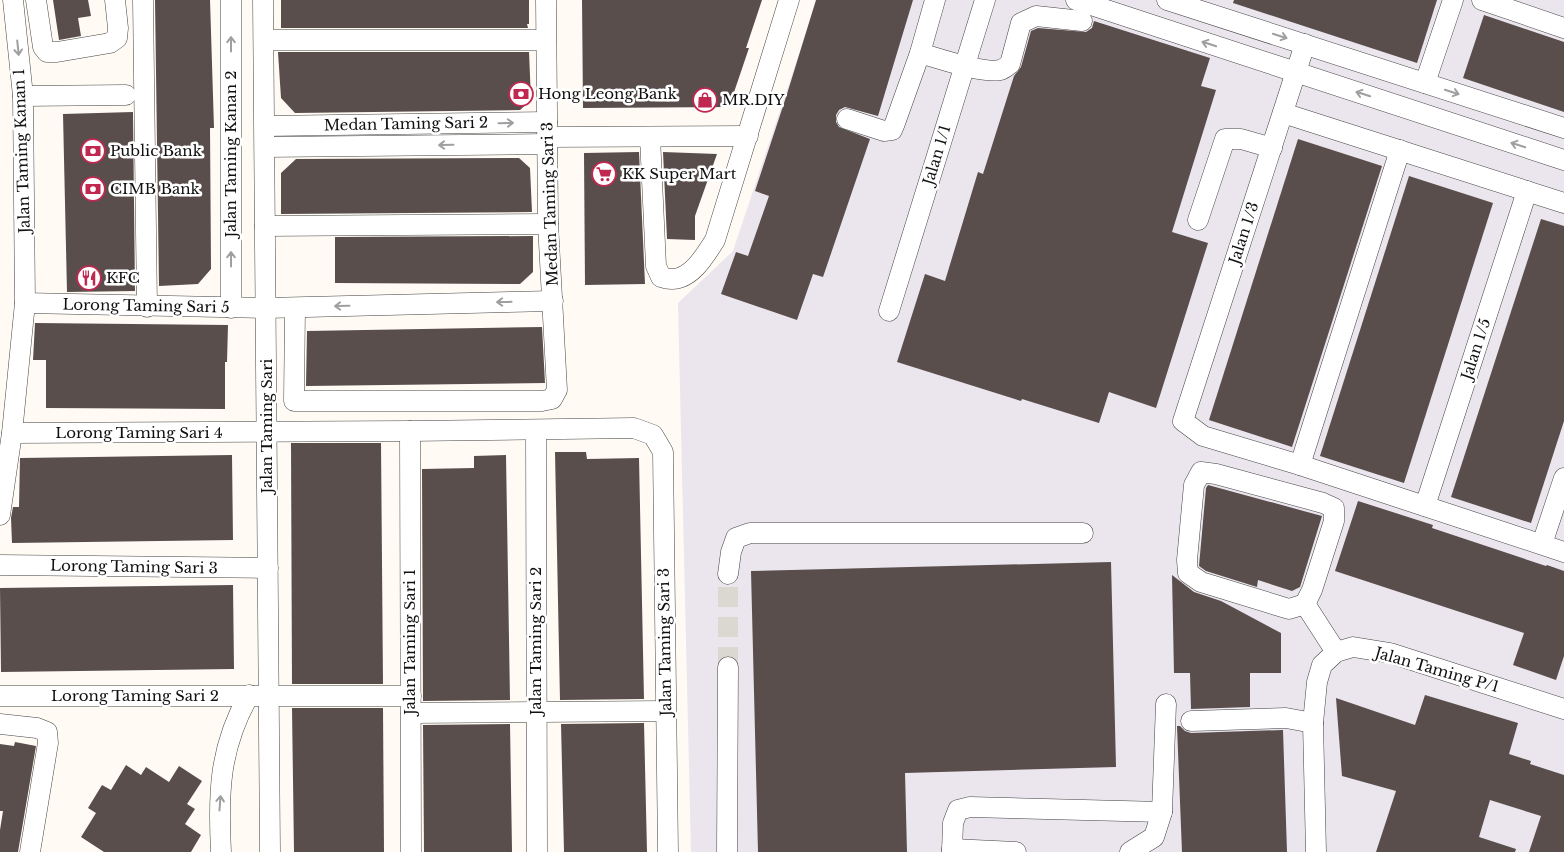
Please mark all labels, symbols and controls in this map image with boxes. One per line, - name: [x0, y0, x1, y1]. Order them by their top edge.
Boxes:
- one-way arrow: [1272, 32, 1288, 42]
- one-way arrow: [226, 36, 236, 52]
- one-way arrow: [1201, 38, 1217, 48]
- one-way arrow: [13, 40, 23, 56]
- street label: Jalan Taming Kanan 1: [9, 68, 34, 236]
- street label: Jalan Taming Kanan 2: [221, 70, 240, 240]
- bank icon: Hong Leong Bank: [508, 81, 534, 107]
- place label: Hong Leong Bank: [538, 84, 678, 103]
- shop icon: MR.DIY: [692, 87, 718, 113]
- one-way arrow: [1443, 87, 1459, 97]
- one-way arrow: [1356, 89, 1372, 98]
- place label: MR.DIY: [722, 90, 785, 109]
- street label: Medan Taming Sari 2: [324, 113, 488, 134]
- one-way arrow: [497, 118, 513, 128]
- street label: Medan Taming Sari 3: [537, 122, 562, 287]
- street label: Jalan 1/1: [918, 123, 955, 189]
- bank icon: Public Bank: [80, 138, 106, 164]
- one-way arrow: [438, 140, 454, 150]
- one-way arrow: [1510, 140, 1526, 149]
- place label: Public Bank: [110, 141, 203, 160]
- supermarket icon: KK Super Mart: [591, 161, 617, 187]
- place label: KK Super Mart: [622, 164, 737, 183]
- bank icon: CIMB Bank: [80, 176, 106, 202]
- place label: CIMB Bank: [110, 179, 201, 198]
- street label: Jalan 1/3: [1224, 199, 1263, 268]
- one-way arrow: [226, 251, 236, 268]
- restaurant icon: KFC: [76, 265, 102, 291]
- place label: KFC: [106, 268, 140, 287]
- street label: Lorong Taming Sari 5: [62, 295, 230, 316]
- one-way arrow: [497, 297, 513, 307]
- one-way arrow: [334, 302, 350, 311]
- street label: Jalan 1/5: [1456, 316, 1494, 384]
- street label: Jalan Taming Sari: [257, 359, 276, 495]
- street label: Lorong Taming Sari 4: [55, 423, 223, 442]
- street label: Lorong Taming Sari 3: [50, 556, 218, 577]
- street label: Jalan Taming Sari 2: [526, 567, 545, 717]
- street label: Jalan Taming Sari 3: [654, 568, 675, 718]
- street label: Jalan Taming Sari 1: [400, 569, 419, 717]
- street label: Jalan Taming P/1: [1371, 642, 1501, 696]
- street label: Lorong Taming Sari 2: [51, 686, 219, 705]
- one-way arrow: [215, 796, 224, 812]

